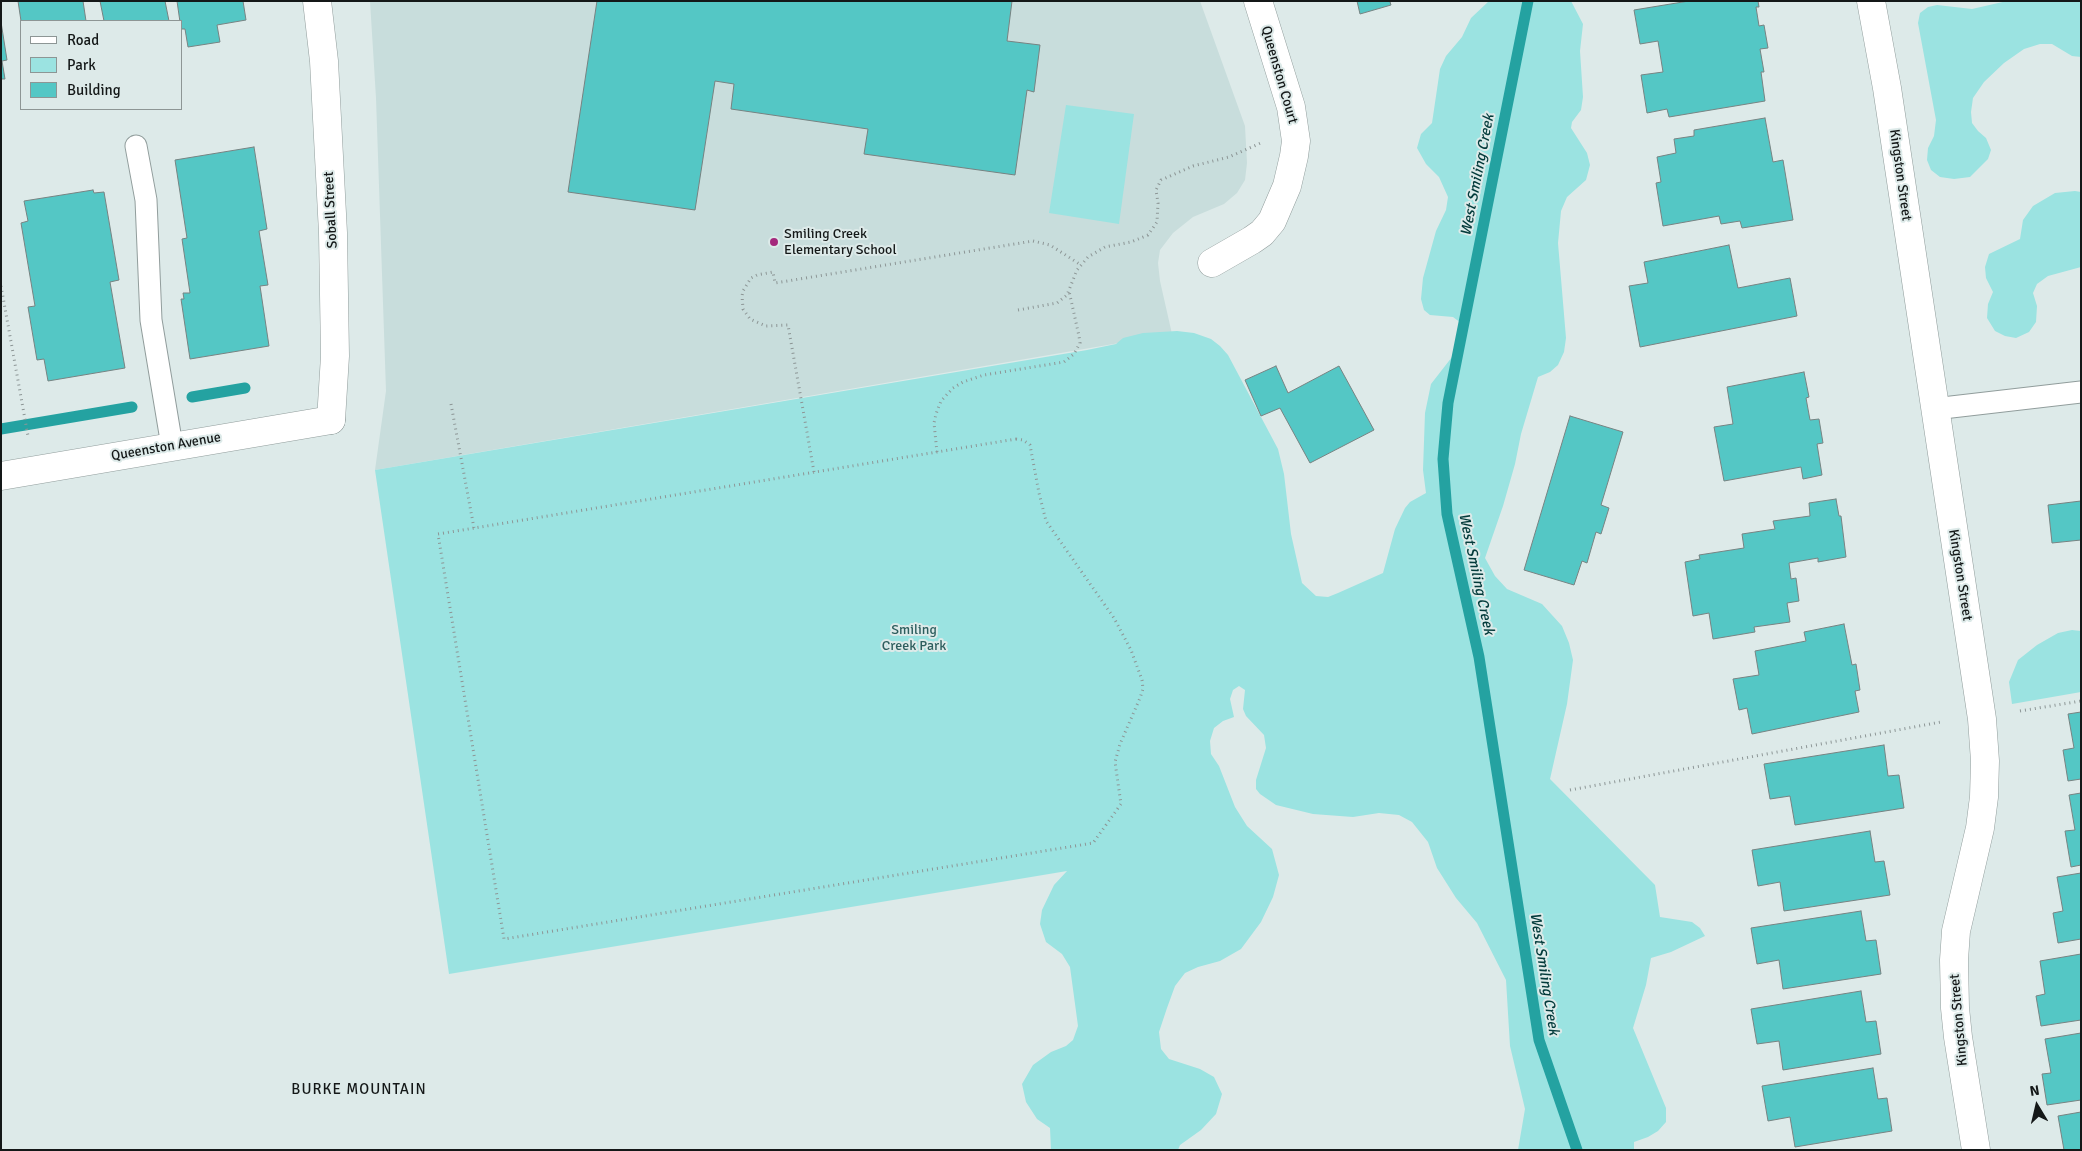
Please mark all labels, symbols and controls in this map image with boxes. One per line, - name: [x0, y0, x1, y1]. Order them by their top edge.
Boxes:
- legend: [20, 20, 182, 110]
- street label: Queenston Court: [1257, 24, 1301, 126]
- text: Road: [67, 31, 99, 49]
- text: Park: [67, 56, 96, 74]
- text: Building: [67, 81, 121, 99]
- water label: West Smiling Creek: [1457, 113, 1499, 237]
- street label: Kingston Street: [1885, 128, 1915, 222]
- street label: Soball Street: [321, 171, 341, 249]
- place label: Smiling Creek Elementary School: [784, 226, 897, 258]
- marker: Smiling Creek Elementary School: [768, 236, 780, 248]
- street label: Queenston Avenue: [110, 429, 222, 465]
- water label: West Smiling Creek: [1454, 512, 1498, 636]
- street label: Kingston Street: [1944, 528, 1976, 622]
- park label: Smiling Creek Park: [882, 622, 946, 654]
- water label: West Smiling Creek: [1525, 911, 1563, 1037]
- street label: Kingston Street: [1947, 973, 1971, 1067]
- district label: BURKE MOUNTAIN: [290, 1081, 428, 1099]
- north arrow: [2012, 1081, 2062, 1131]
- text: N: [2028, 1082, 2041, 1100]

